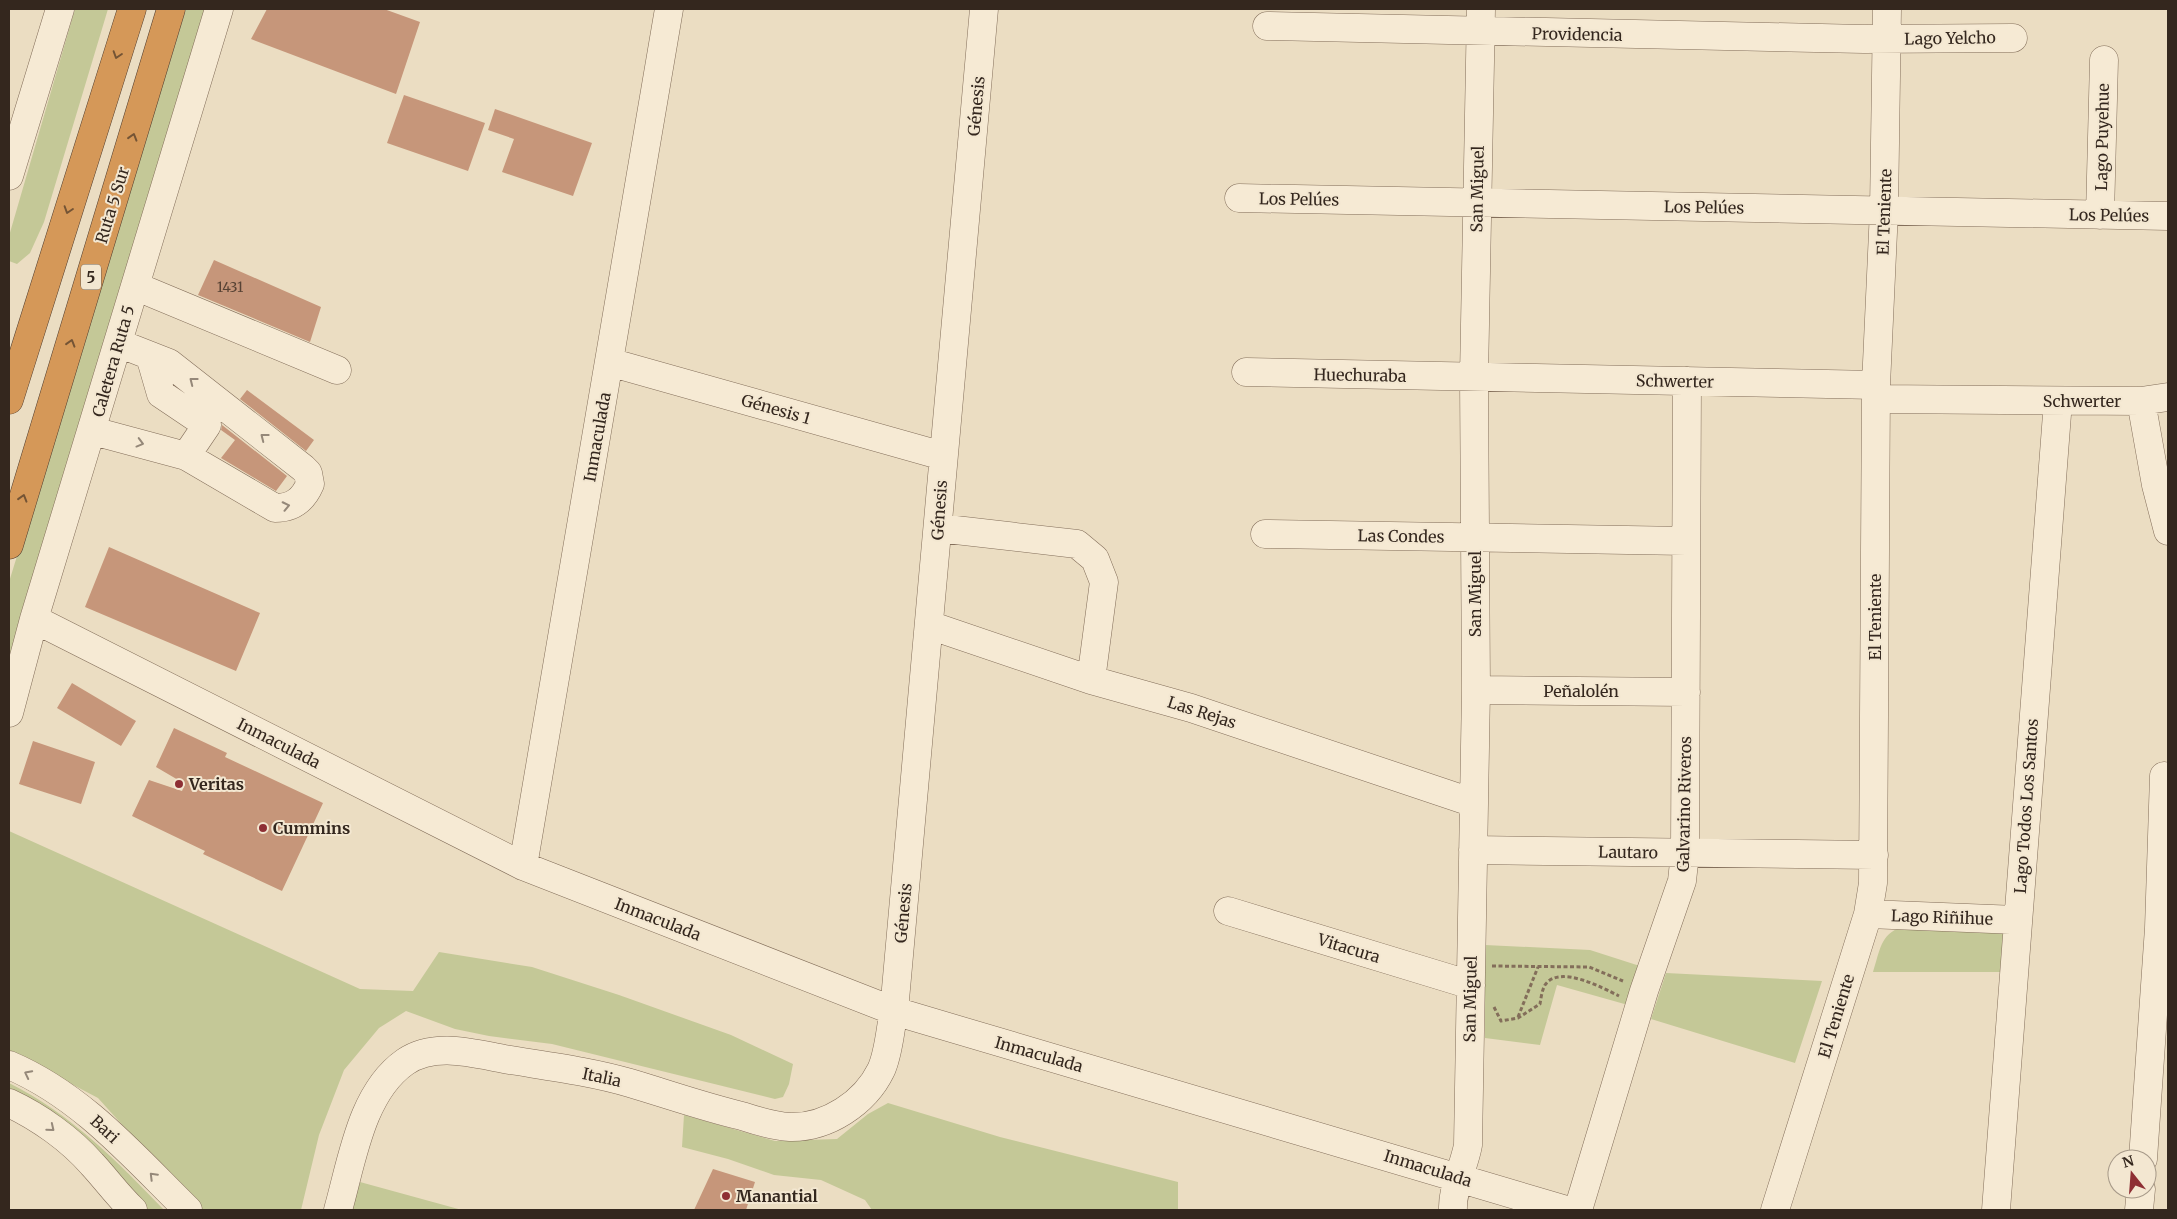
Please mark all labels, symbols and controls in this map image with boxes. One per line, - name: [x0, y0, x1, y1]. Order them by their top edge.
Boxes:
- street label: Providencia: [1531, 23, 1623, 45]
- street label: Lago Yelcho: [1904, 27, 1996, 49]
- one-way arrow: [113, 51, 123, 59]
- street label: Génesis: [963, 75, 989, 137]
- street label: Lago Puyehue: [2091, 83, 2113, 191]
- one-way arrow: [127, 133, 137, 142]
- street label: San Miguel: [1466, 146, 1488, 232]
- street label: Ruta 5 Sur: [91, 164, 133, 246]
- street label: El Teniente: [1872, 168, 1896, 256]
- street label: Los Pelúes: [1259, 188, 1340, 210]
- street label: Los Pelúes: [1664, 196, 1745, 218]
- street label: Los Pelúes: [2069, 204, 2150, 226]
- one-way arrow: [63, 205, 73, 214]
- road number: 5: [81, 264, 101, 290]
- house number: 1431: [217, 278, 243, 296]
- street label: Caletera Ruta 5: [88, 303, 138, 419]
- one-way arrow: [65, 339, 75, 347]
- street label: Huechuraba: [1313, 364, 1407, 386]
- street label: Schwerter: [1636, 370, 1714, 392]
- one-way arrow: [189, 378, 198, 387]
- street label: Inmaculada: [579, 390, 615, 483]
- street label: Génesis 1: [739, 390, 813, 428]
- street label: Schwerter: [2043, 391, 2121, 411]
- one-way arrow: [261, 435, 270, 443]
- one-way arrow: [135, 438, 143, 448]
- street label: Génesis: [927, 479, 951, 541]
- one-way arrow: [17, 495, 27, 503]
- one-way arrow: [282, 501, 291, 512]
- street label: Las Condes: [1357, 525, 1445, 547]
- street label: San Miguel: [1465, 551, 1485, 637]
- street label: El Teniente: [1865, 574, 1885, 660]
- street label: Peñalolén: [1543, 681, 1619, 701]
- street label: Las Rejas: [1165, 691, 1239, 733]
- street label: Inmaculada: [234, 713, 324, 773]
- street label: Lago Todos Los Santos: [2010, 718, 2042, 894]
- street label: Galvarino Riveros: [1673, 736, 1695, 872]
- place label: Veritas: [188, 774, 244, 794]
- marker: Veritas: [173, 778, 185, 790]
- place label: Cummins: [273, 818, 350, 838]
- marker: Cummins: [257, 822, 269, 834]
- street label: Lautaro: [1598, 841, 1658, 863]
- street label: Génesis: [890, 882, 916, 944]
- street label: Inmaculada: [612, 893, 704, 945]
- street label: Lago Riñihue: [1891, 905, 1993, 929]
- street label: Vitacura: [1314, 929, 1383, 967]
- street label: San Miguel: [1459, 956, 1481, 1042]
- street label: El Teniente: [1814, 972, 1858, 1060]
- street label: Inmaculada: [993, 1032, 1086, 1076]
- street label: Italia: [581, 1063, 624, 1091]
- one-way arrow: [24, 1070, 33, 1080]
- street label: Bari: [86, 1111, 124, 1147]
- one-way arrow: [45, 1122, 54, 1131]
- street label: Inmaculada: [1382, 1145, 1475, 1191]
- north arrow: [2107, 1149, 2157, 1199]
- text: N: [2120, 1151, 2136, 1172]
- one-way arrow: [150, 1173, 159, 1182]
- place label: Manantial: [736, 1186, 818, 1206]
- marker: Manantial: [720, 1190, 732, 1202]

